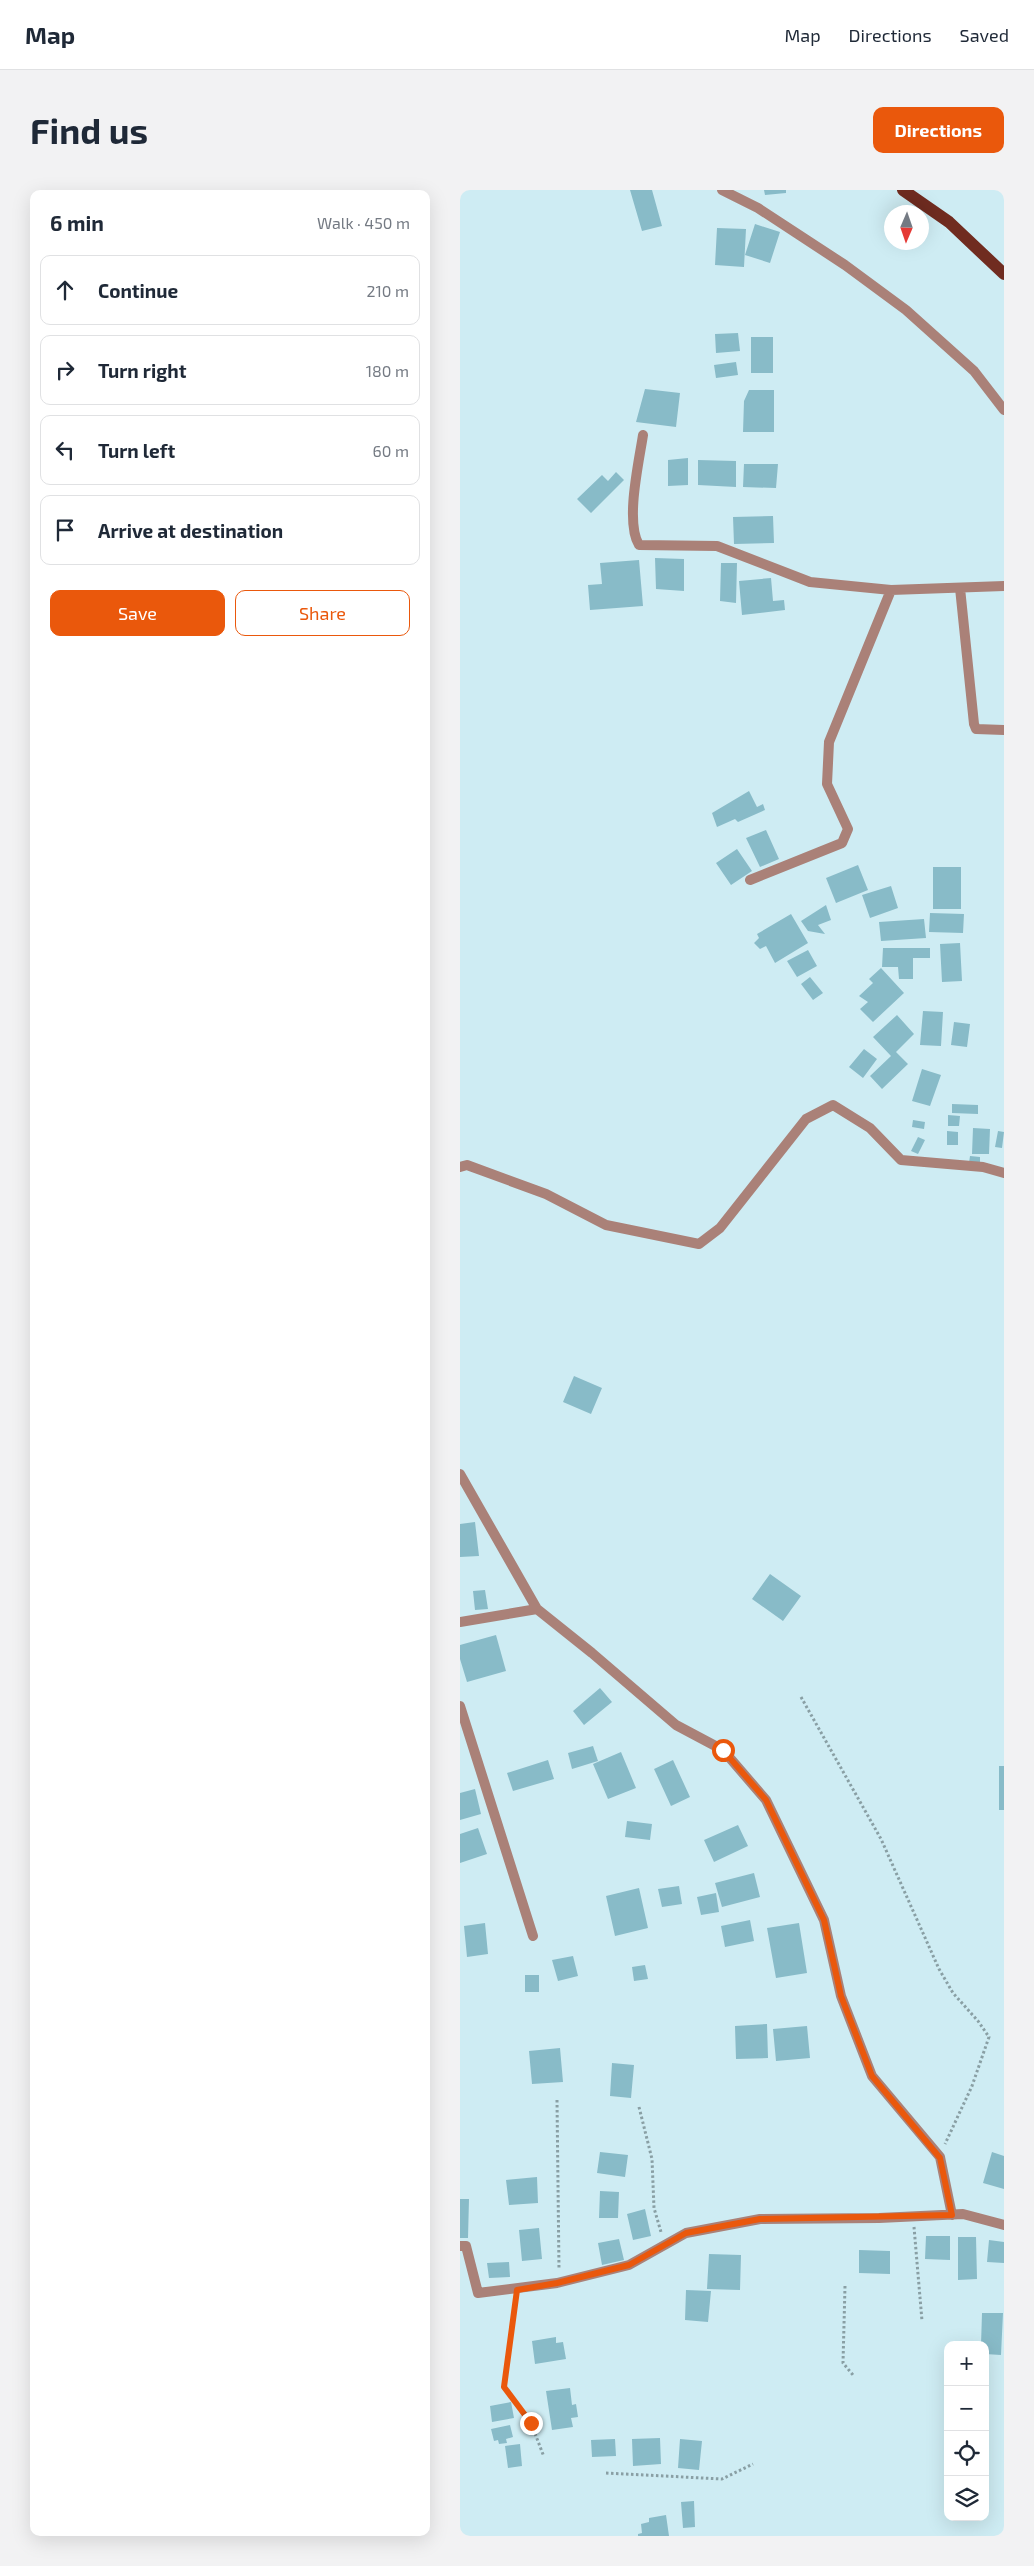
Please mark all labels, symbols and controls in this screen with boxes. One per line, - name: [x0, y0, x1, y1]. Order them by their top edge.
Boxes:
- text: Map: [25, 20, 75, 49]
- text: Map: [784, 24, 821, 46]
- text: Directions: [849, 24, 932, 46]
- text: Saved: [960, 24, 1009, 46]
- button: Directions: [873, 107, 1004, 153]
- text: Find us: [30, 109, 148, 151]
- north arrow: [884, 205, 929, 250]
- text: 6 min: [50, 210, 104, 235]
- text: Walk · 450 m: [317, 213, 410, 232]
- icon: ahead: [51, 276, 79, 304]
- text: Continue: [98, 279, 178, 302]
- text: 210 m: [366, 281, 409, 300]
- icon: right: [51, 356, 79, 384]
- text: Turn right: [98, 359, 186, 382]
- text: 180 m: [366, 361, 409, 380]
- icon: left: [51, 436, 79, 464]
- text: Turn left: [98, 439, 175, 462]
- text: 60 m: [373, 441, 409, 460]
- icon: arrive: [51, 516, 79, 544]
- text: Arrive at destination: [98, 519, 283, 542]
- button: Save: [50, 590, 225, 636]
- button: Share: [235, 590, 410, 636]
- route start: [712, 1739, 735, 1762]
- map controls: [944, 2341, 989, 2521]
- button: +: [944, 2341, 989, 2386]
- button: −: [944, 2386, 989, 2431]
- route end: [520, 2412, 543, 2435]
- button: locate: [944, 2431, 989, 2476]
- button: layers: [944, 2476, 989, 2521]

